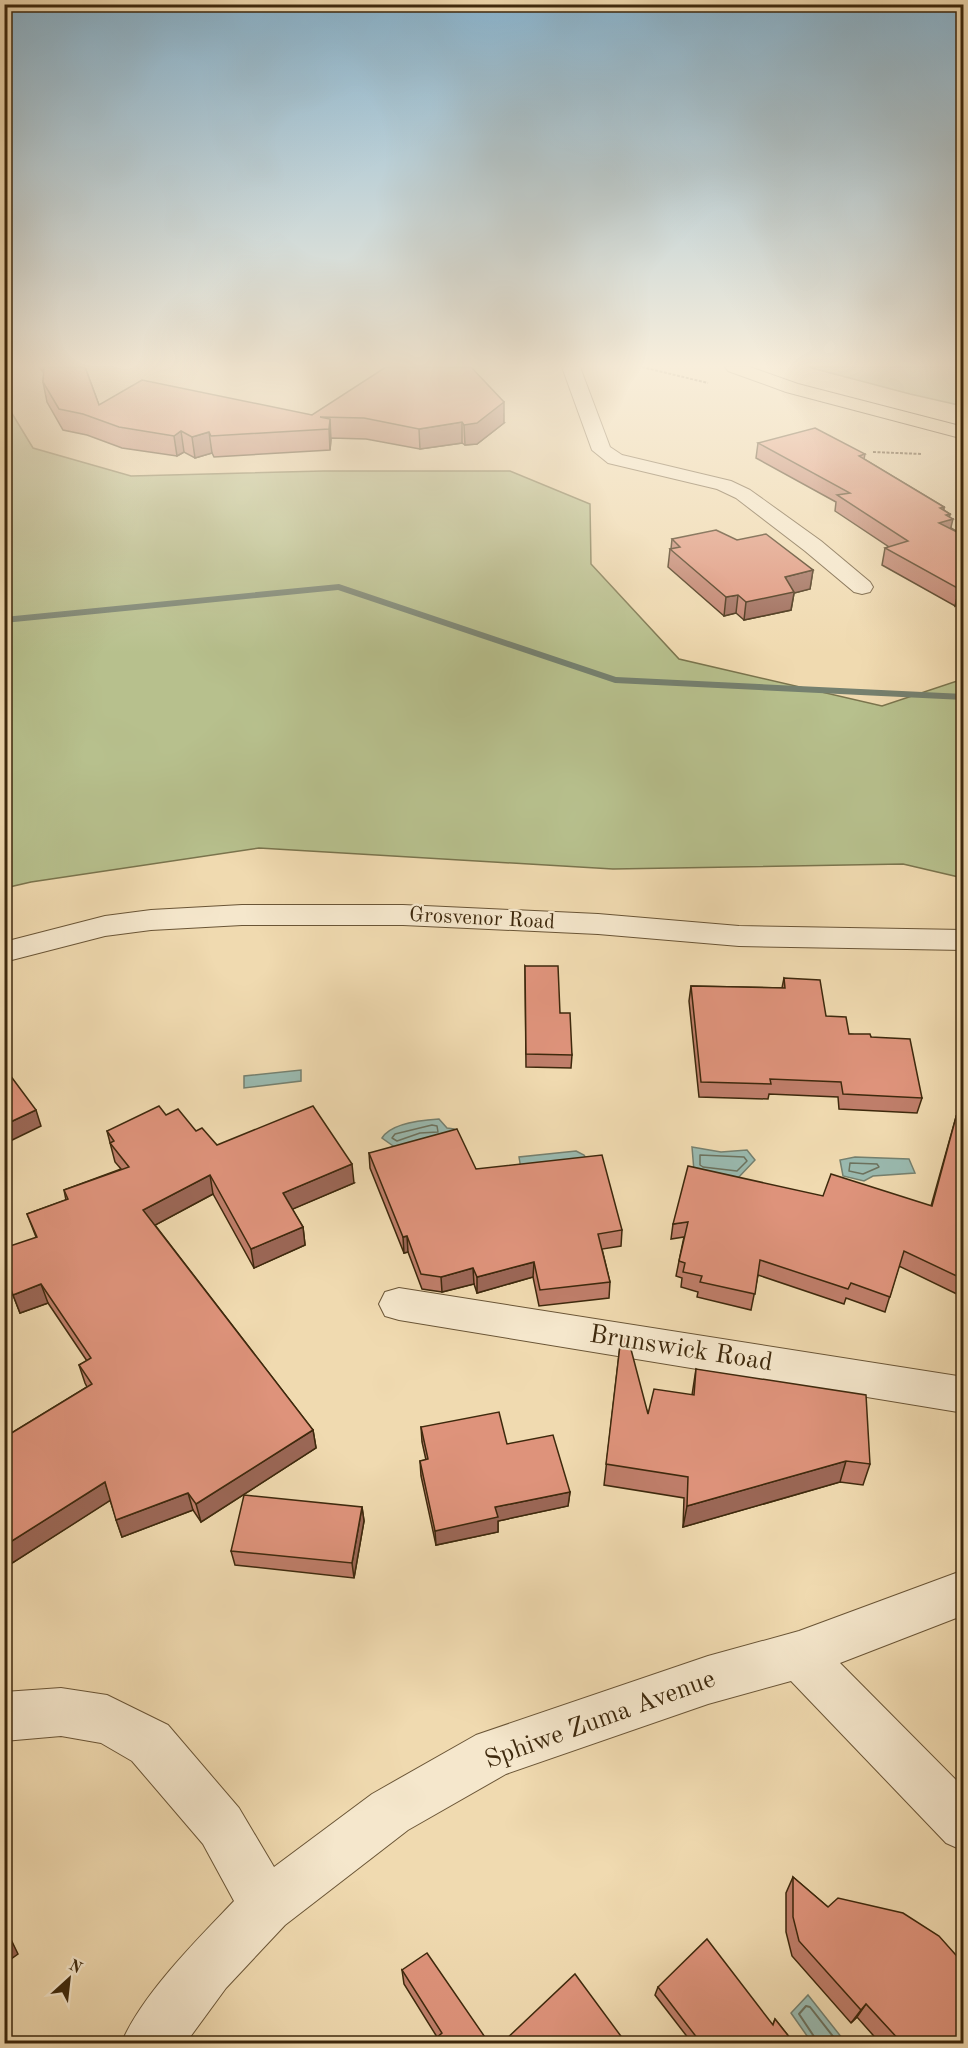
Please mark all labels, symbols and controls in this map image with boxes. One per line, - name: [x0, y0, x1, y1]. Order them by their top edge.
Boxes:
- street label: Grosvenor Road: [409, 905, 556, 933]
- street label: Brunswick Road: [588, 1322, 774, 1376]
- street label: Sphiwe Zuma Avenue: [481, 1666, 719, 1774]
- north arrow: [39, 1949, 99, 2009]
- text: N: [66, 1958, 85, 1978]

